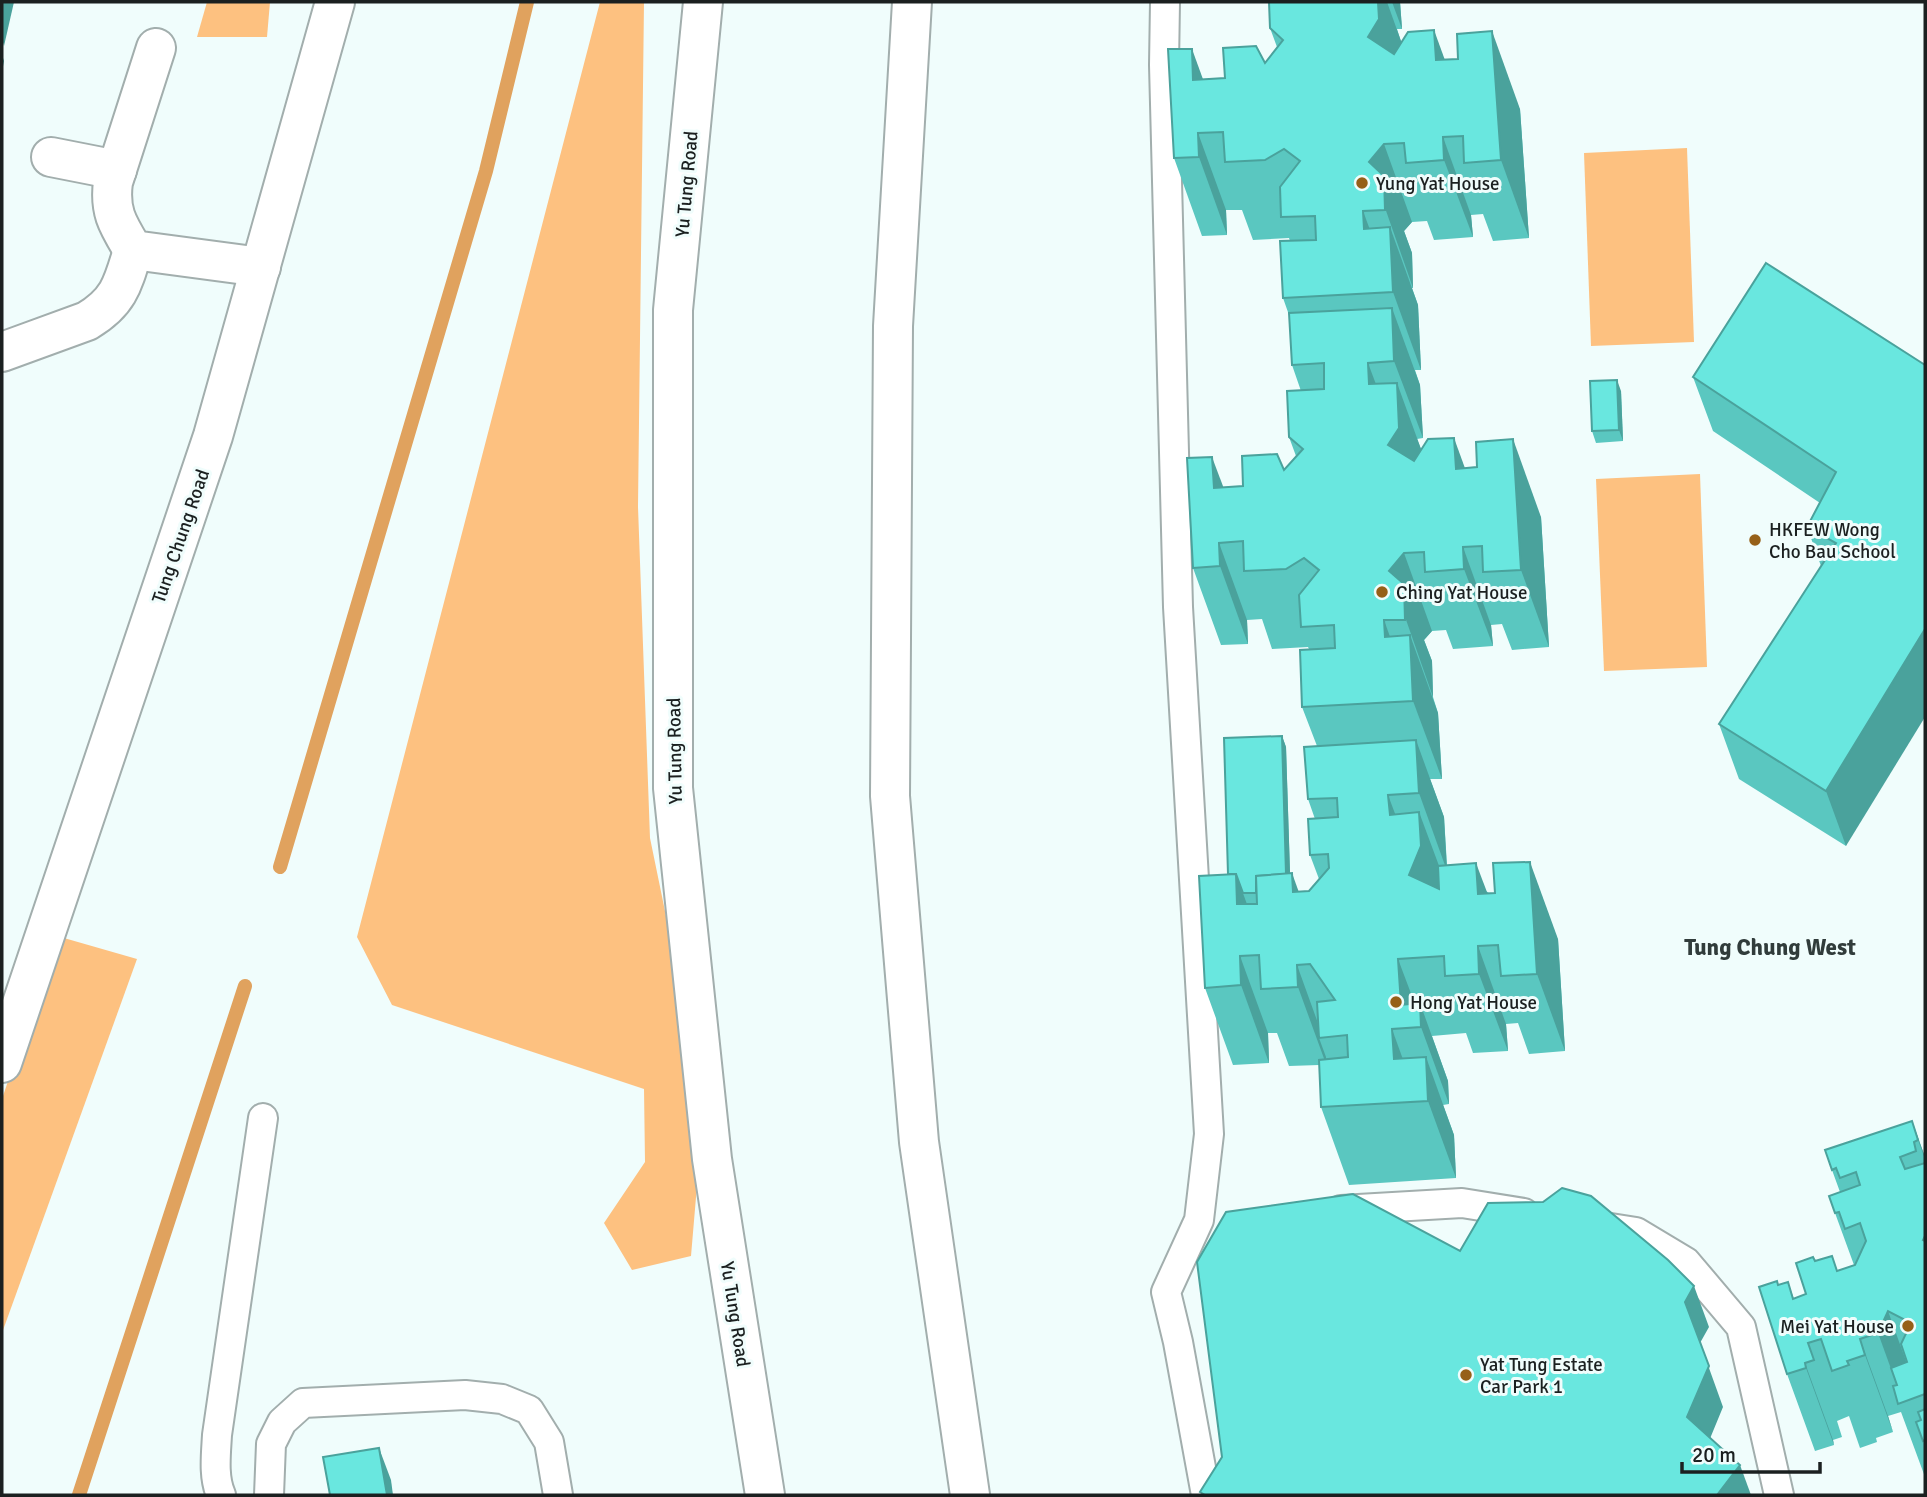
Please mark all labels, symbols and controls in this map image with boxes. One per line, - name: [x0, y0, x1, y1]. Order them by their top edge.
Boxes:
- street label: Yu Tung Road: [670, 130, 704, 238]
- place label: Yung Yat House: [1376, 172, 1500, 196]
- marker: Yung Yat House: [1354, 175, 1370, 191]
- street label: Tung Chung Road: [147, 466, 215, 607]
- place label: HKFEW Wong Cho Bau School: [1769, 518, 1896, 564]
- marker: HKFEW Wong Cho Bau School: [1747, 532, 1763, 548]
- place label: Ching Yat House: [1396, 581, 1527, 605]
- marker: Ching Yat House: [1374, 584, 1390, 600]
- street label: Yu Tung Road: [662, 697, 688, 805]
- district label: Tung Chung West: [1684, 933, 1856, 962]
- place label: Hong Yat House: [1410, 991, 1537, 1015]
- marker: Hong Yat House: [1388, 994, 1404, 1010]
- street label: Yu Tung Road: [715, 1260, 755, 1369]
- place label: Mei Yat House: [1780, 1315, 1894, 1339]
- marker: Mei Yat House: [1900, 1318, 1916, 1334]
- place label: Yat Tung Estate Car Park 1: [1480, 1353, 1603, 1399]
- marker: Yat Tung Estate Car Park 1: [1458, 1367, 1474, 1383]
- scale bar: [1682, 1430, 1820, 1474]
- text: 20 m: [1692, 1442, 1736, 1468]

